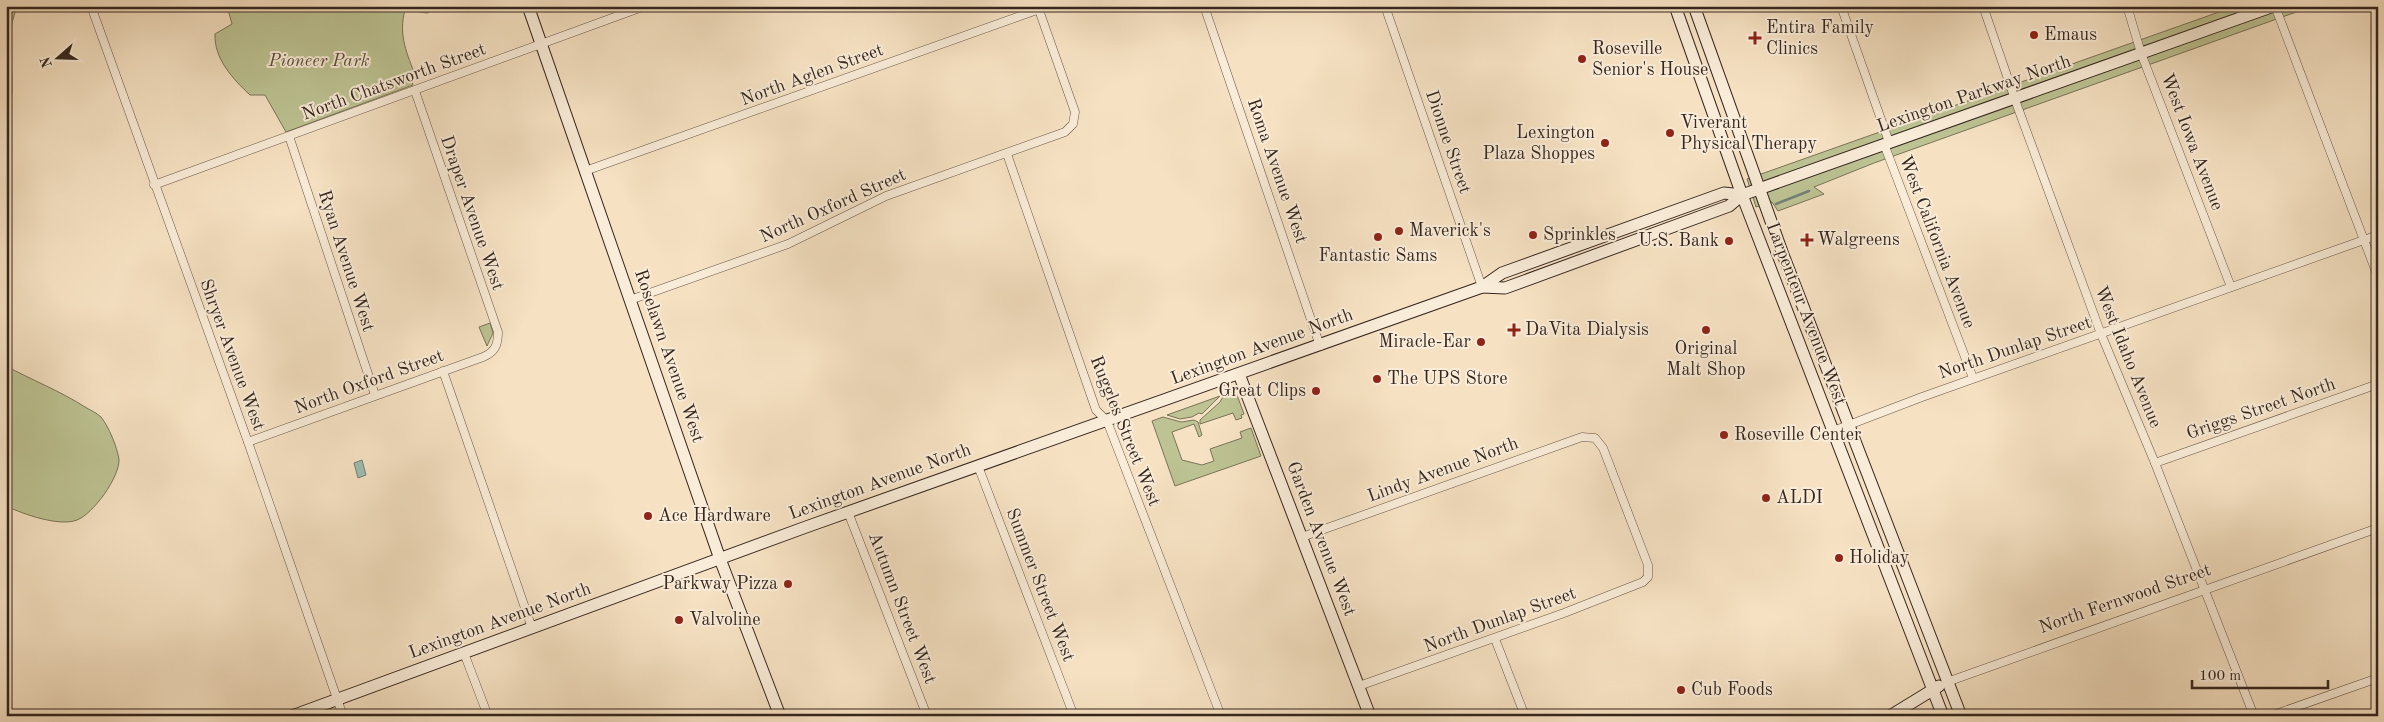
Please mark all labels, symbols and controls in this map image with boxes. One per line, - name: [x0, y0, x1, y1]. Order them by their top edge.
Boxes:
- place label: Entira Family Clinics: [1766, 19, 1875, 58]
- place label: Emaus: [2044, 26, 2097, 44]
- marker: Emaus: [2028, 29, 2040, 41]
- marker: Entira Family Clinics: [1748, 31, 1762, 45]
- north arrow: [32, 32, 82, 82]
- street label: North Chatsworth Street: [300, 40, 488, 124]
- place label: Roseville Senior's House: [1592, 40, 1708, 79]
- street label: North Aglen Street: [738, 41, 886, 109]
- park label: Pioneer Park: [267, 52, 370, 70]
- street label: Lexington Parkway North: [1875, 52, 2074, 136]
- marker: Roseville Senior's House: [1576, 53, 1588, 65]
- text: N: [38, 54, 55, 70]
- street label: West Iowa Avenue: [2158, 71, 2226, 213]
- street label: Dionne Street: [1422, 88, 1474, 196]
- street label: Roma Avenue West: [1244, 96, 1310, 246]
- place label: Viverant Physical Therapy: [1680, 114, 1817, 153]
- place label: Lexington Plaza Shoppes: [1483, 124, 1595, 163]
- marker: Viverant Physical Therapy: [1664, 127, 1676, 139]
- street label: Draper Avenue West: [437, 133, 507, 293]
- marker: Lexington Plaza Shoppes: [1599, 137, 1611, 149]
- street label: West California Avenue: [1896, 153, 1978, 331]
- street label: North Oxford Street: [757, 166, 909, 246]
- street label: Ryan Avenue West: [315, 188, 377, 334]
- street label: Larpenteur Avenue West: [1763, 220, 1849, 408]
- place label: Maverick's: [1409, 222, 1491, 240]
- marker: Maverick's: [1393, 225, 1405, 237]
- place label: Sprinkles: [1543, 226, 1616, 244]
- marker: Sprinkles: [1527, 229, 1539, 241]
- marker: Fantastic Sams: [1372, 231, 1384, 243]
- place label: Walgreens: [1817, 231, 1900, 249]
- place label: U.S. Bank: [1638, 232, 1719, 250]
- marker: Walgreens: [1801, 234, 1813, 246]
- marker: U.S. Bank: [1723, 235, 1735, 247]
- place label: Fantastic Sams: [1319, 247, 1438, 265]
- street label: Roselawn Avenue West: [631, 267, 707, 445]
- street label: Shryer Avenue West: [196, 277, 268, 433]
- street label: West Idaho Avenue: [2091, 284, 2165, 430]
- street label: Lexington Avenue North: [1168, 306, 1356, 388]
- street label: North Dunlap Street: [1936, 313, 2094, 383]
- place label: DaVita Dialysis: [1525, 321, 1649, 339]
- marker: DaVita Dialysis: [1507, 323, 1521, 337]
- marker: Original Malt Shop: [1700, 324, 1712, 336]
- place label: Miracle-Ear: [1378, 333, 1472, 351]
- marker: Miracle-Ear: [1475, 336, 1487, 348]
- place label: Original Malt Shop: [1666, 340, 1746, 379]
- street label: North Oxford Street: [292, 347, 446, 417]
- street label: Ruggles Street West: [1087, 353, 1163, 509]
- place label: The UPS Store: [1387, 370, 1508, 388]
- marker: The UPS Store: [1371, 373, 1383, 385]
- street label: Griggs Street North: [2184, 375, 2338, 443]
- place label: Great Clips: [1218, 382, 1306, 400]
- marker: Great Clips: [1310, 385, 1322, 397]
- place label: Roseville Center: [1734, 426, 1862, 444]
- marker: Roseville Center: [1718, 429, 1730, 441]
- street label: Lindy Avenue North: [1365, 434, 1521, 506]
- street label: Lexington Avenue North: [786, 441, 974, 523]
- street label: Garden Avenue West: [1283, 459, 1359, 619]
- place label: ALDI: [1776, 489, 1823, 507]
- marker: ALDI: [1760, 492, 1772, 504]
- street label: Summer Street West: [1002, 506, 1078, 664]
- place label: Ace Hardware: [658, 507, 771, 525]
- marker: Ace Hardware: [642, 510, 654, 522]
- street label: Autumn Street West: [865, 530, 939, 686]
- place label: Holiday: [1849, 549, 1910, 567]
- marker: Holiday: [1833, 552, 1845, 564]
- street label: North Fernwood Street: [2037, 561, 2213, 637]
- place label: Parkway Pizza: [663, 575, 778, 593]
- marker: Parkway Pizza: [782, 578, 794, 590]
- street label: Lexington Avenue North: [406, 580, 594, 662]
- street label: North Dunlap Street: [1422, 584, 1578, 656]
- place label: Valvoline: [689, 611, 761, 629]
- marker: Valvoline: [673, 614, 685, 626]
- scale bar: [2192, 657, 2328, 689]
- text: 100 m: [2199, 669, 2241, 684]
- place label: Cub Foods: [1691, 681, 1773, 699]
- marker: Cub Foods: [1675, 684, 1687, 696]

